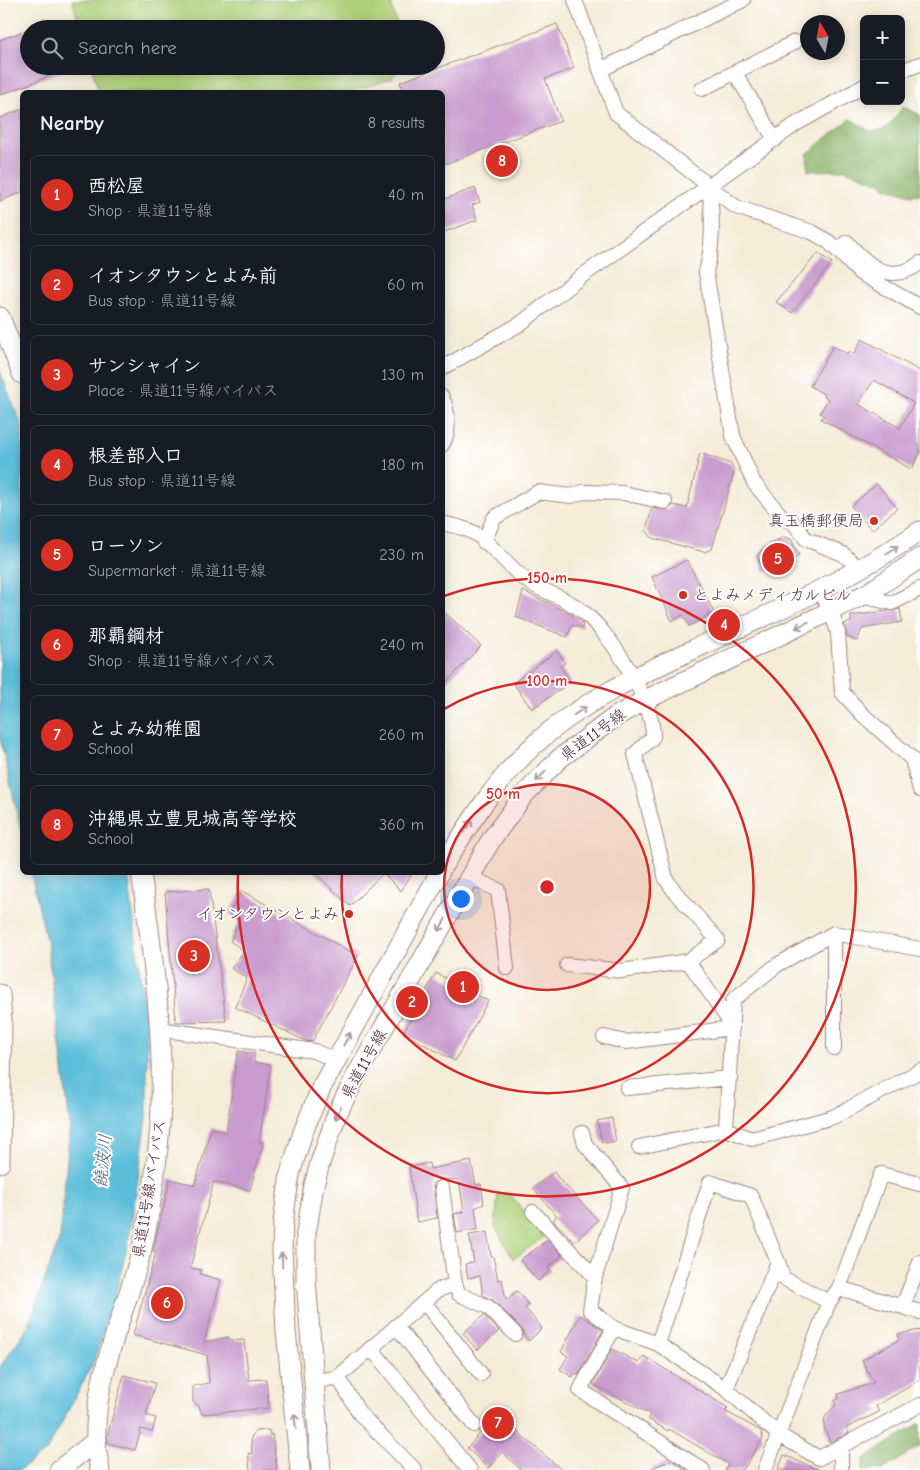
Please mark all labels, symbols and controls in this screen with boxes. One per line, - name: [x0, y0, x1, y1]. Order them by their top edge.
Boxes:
- north arrow: [800, 15, 845, 60]
- map controls: [860, 15, 905, 105]
- button: +: [860, 15, 905, 60]
- search box: [20, 20, 445, 75]
- icon: search: [38, 34, 66, 62]
- text: Search here: [78, 37, 177, 59]
- button: −: [860, 60, 905, 105]
- text: Nearby: [40, 111, 104, 135]
- text: 8 results: [368, 114, 425, 132]
- pin: 8: [486, 142, 518, 180]
- text: 西松屋: [88, 175, 145, 197]
- text: 1: [54, 186, 60, 204]
- text: 40 m: [388, 186, 424, 204]
- text: Shop · 県道11号線: [88, 202, 213, 220]
- text: イオンタウンとよみ前: [88, 265, 278, 287]
- text: 2: [53, 276, 61, 294]
- text: 60 m: [387, 276, 424, 294]
- text: Bus stop · 県道11号線: [88, 292, 236, 310]
- text: サンシャイン: [88, 355, 201, 377]
- text: 3: [53, 366, 61, 384]
- text: 130 m: [381, 366, 424, 384]
- text: Place · 県道11号線バイパス: [88, 382, 278, 400]
- text: 根差部入口: [88, 445, 183, 467]
- text: 4: [53, 456, 61, 474]
- text: 180 m: [381, 456, 424, 474]
- text: Bus stop · 県道11号線: [88, 472, 236, 490]
- place label: 真玉橋郵便局: [768, 512, 864, 530]
- marker: 真玉橋郵便局: [868, 515, 880, 527]
- text: ローソン: [88, 535, 164, 557]
- pin: 5: [762, 540, 794, 578]
- one-way arrow: [885, 545, 899, 555]
- text: 5: [53, 546, 61, 564]
- text: 230 m: [379, 546, 424, 564]
- text: Supermarket · 県道11号線: [88, 562, 266, 580]
- text: 150 m: [527, 569, 567, 587]
- place label: とよみメディカルビル: [693, 586, 852, 604]
- marker: とよみメディカルビル: [677, 589, 689, 601]
- pin: 4: [708, 606, 740, 644]
- one-way arrow: [795, 621, 810, 631]
- text: 那覇鋼材: [88, 625, 164, 647]
- text: 6: [53, 636, 61, 654]
- text: 240 m: [380, 636, 424, 654]
- text: Shop · 県道11号線バイパス: [88, 652, 276, 670]
- text: 100 m: [527, 672, 567, 690]
- street label: 県道11号線: [557, 705, 629, 765]
- one-way arrow: [573, 706, 587, 716]
- text: とよみ幼稚園: [88, 718, 202, 740]
- text: 7: [53, 726, 61, 744]
- text: 260 m: [379, 726, 424, 744]
- text: School: [88, 740, 134, 758]
- one-way arrow: [535, 770, 548, 782]
- text: 50 m: [486, 785, 520, 803]
- text: 沖縄県立豊見城高等学校: [88, 808, 297, 830]
- text: 8: [53, 816, 61, 834]
- text: 360 m: [379, 816, 424, 834]
- one-way arrow: [463, 819, 473, 833]
- text: School: [88, 830, 134, 848]
- centre of rings: [538, 878, 556, 896]
- your location: [448, 886, 474, 912]
- place label: イオンタウンとよみ: [196, 905, 339, 923]
- marker: イオンタウンとよみ: [343, 908, 355, 920]
- one-way arrow: [437, 918, 447, 933]
- pin: 3: [178, 937, 210, 975]
- pin: 1: [447, 968, 479, 1006]
- pin: 2: [396, 983, 428, 1021]
- street label: 県道11号線: [338, 1026, 390, 1102]
- one-way arrow: [342, 1033, 352, 1047]
- one-way arrow: [333, 1105, 342, 1120]
- street label: 県道11号線バイパス: [129, 1118, 169, 1260]
- water label: 饒波川: [90, 1133, 116, 1189]
- one-way arrow: [278, 1252, 287, 1268]
- pin: 6: [151, 1284, 183, 1322]
- pin: 7: [482, 1404, 514, 1442]
- one-way arrow: [290, 1414, 300, 1430]

